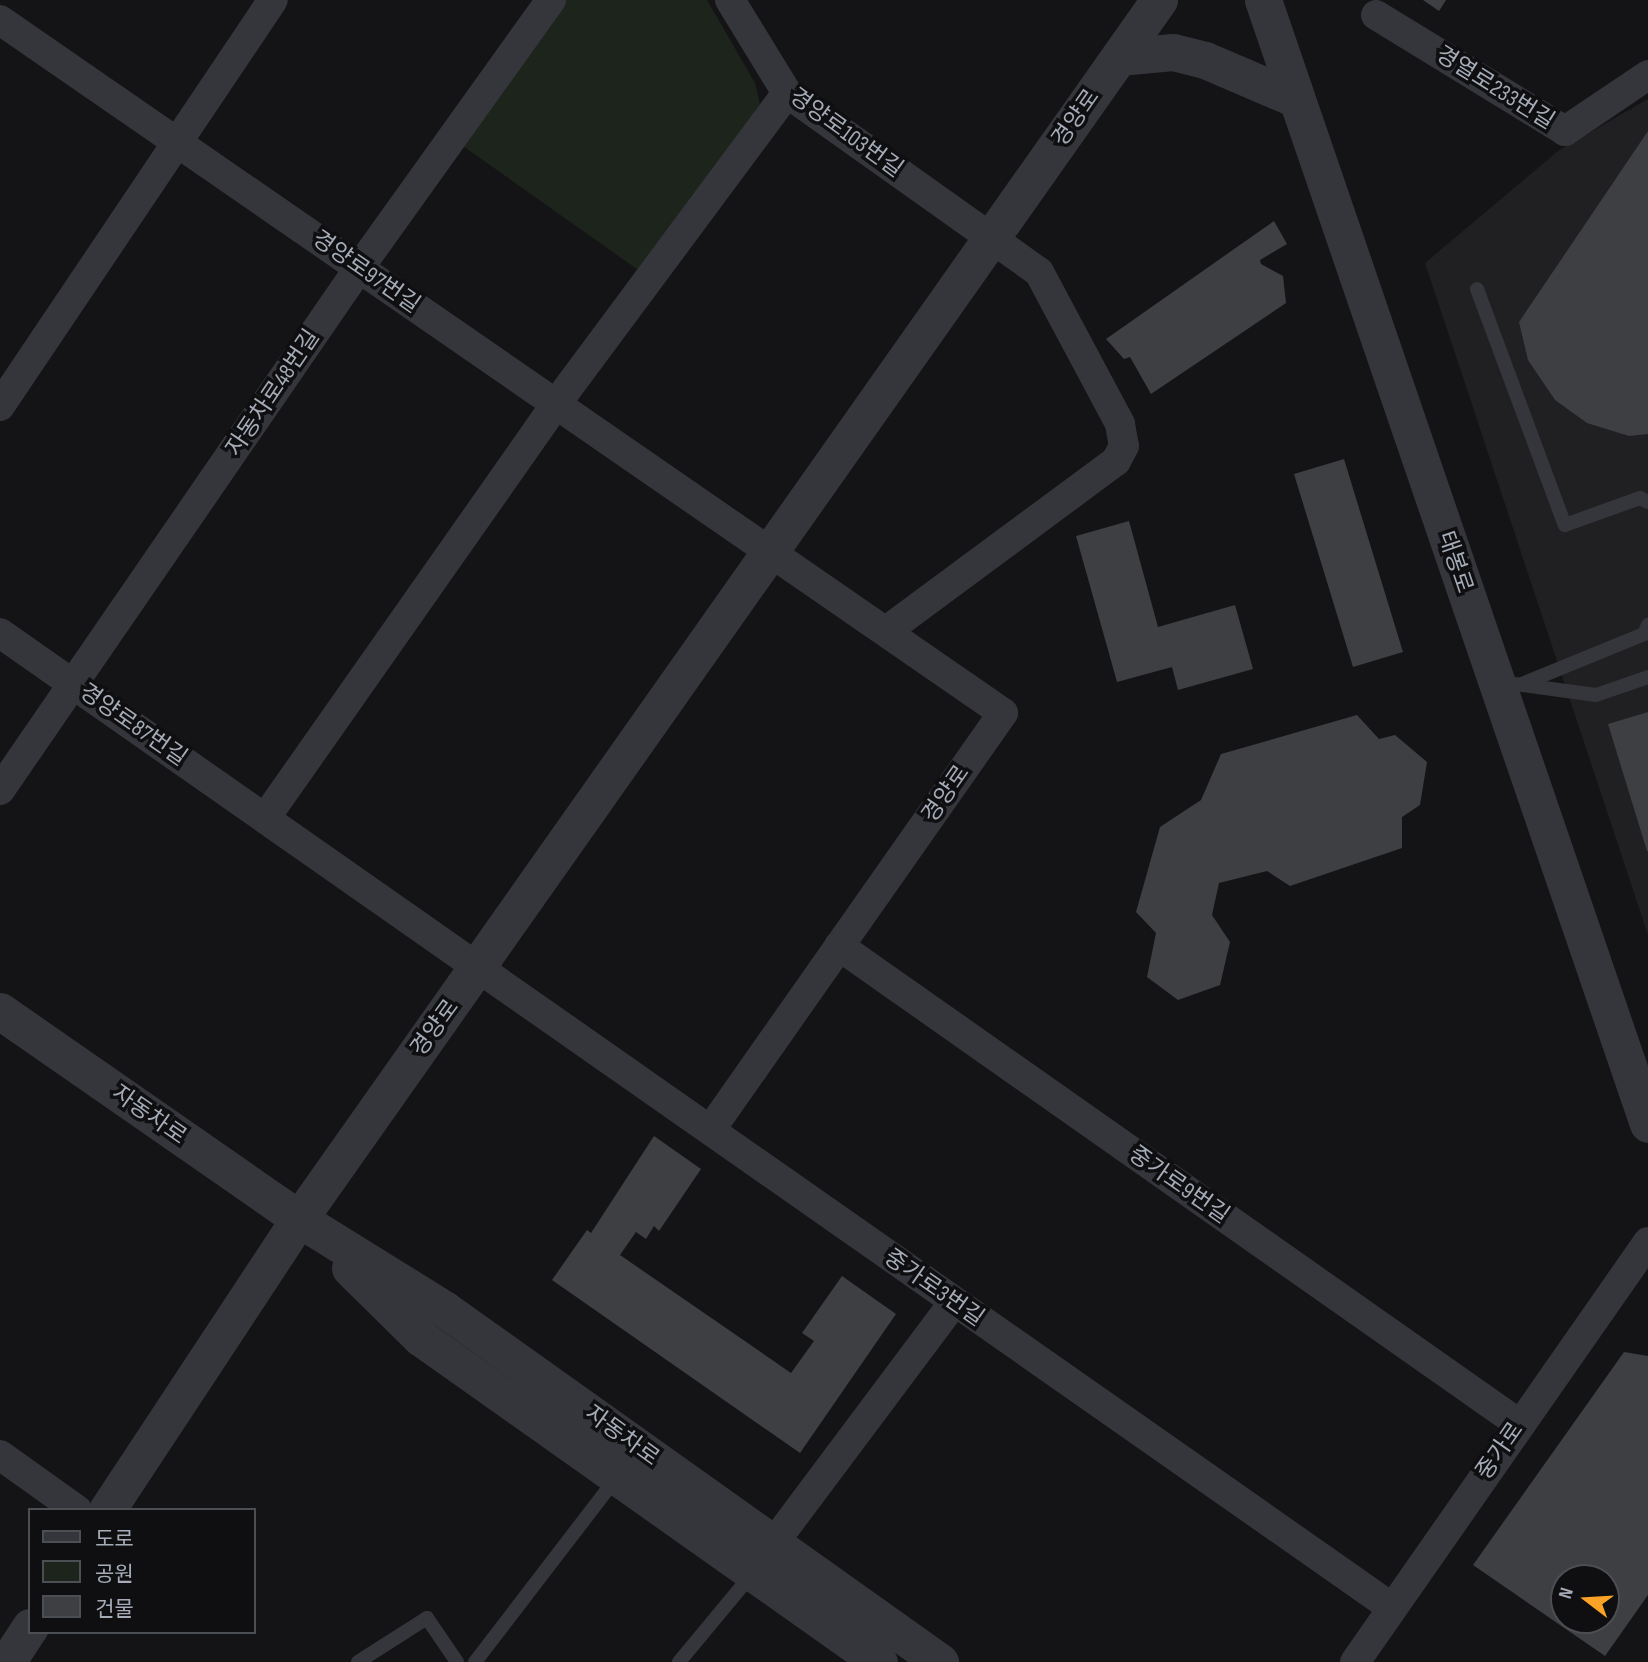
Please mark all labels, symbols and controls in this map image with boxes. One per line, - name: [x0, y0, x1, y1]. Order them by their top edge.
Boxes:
- street label: 경열로233번길: [1431, 41, 1559, 135]
- street label: 경양로103번길: [784, 83, 908, 183]
- street label: 경양로: [1046, 84, 1106, 152]
- street label: 경양로97번길: [307, 225, 425, 319]
- street label: 자동차로48번길: [221, 324, 325, 462]
- street label: 태봉로: [1432, 527, 1478, 597]
- street label: 경양로87번길: [74, 678, 192, 772]
- street label: 경양로: [916, 760, 976, 828]
- street label: 경양로: [405, 994, 465, 1062]
- street label: 자동차로: [106, 1079, 192, 1151]
- street label: 중가로9번길: [1124, 1140, 1234, 1230]
- street label: 중가로3번길: [879, 1244, 989, 1332]
- street label: 자동차로: [580, 1400, 664, 1472]
- street label: 중가로: [1470, 1417, 1530, 1485]
- legend: [28, 1508, 256, 1634]
- text: 도로: [95, 1527, 134, 1552]
- text: 공원: [95, 1562, 134, 1587]
- north arrow: [1550, 1564, 1620, 1634]
- text: N: [1554, 1585, 1579, 1602]
- text: 건물: [95, 1597, 134, 1622]

